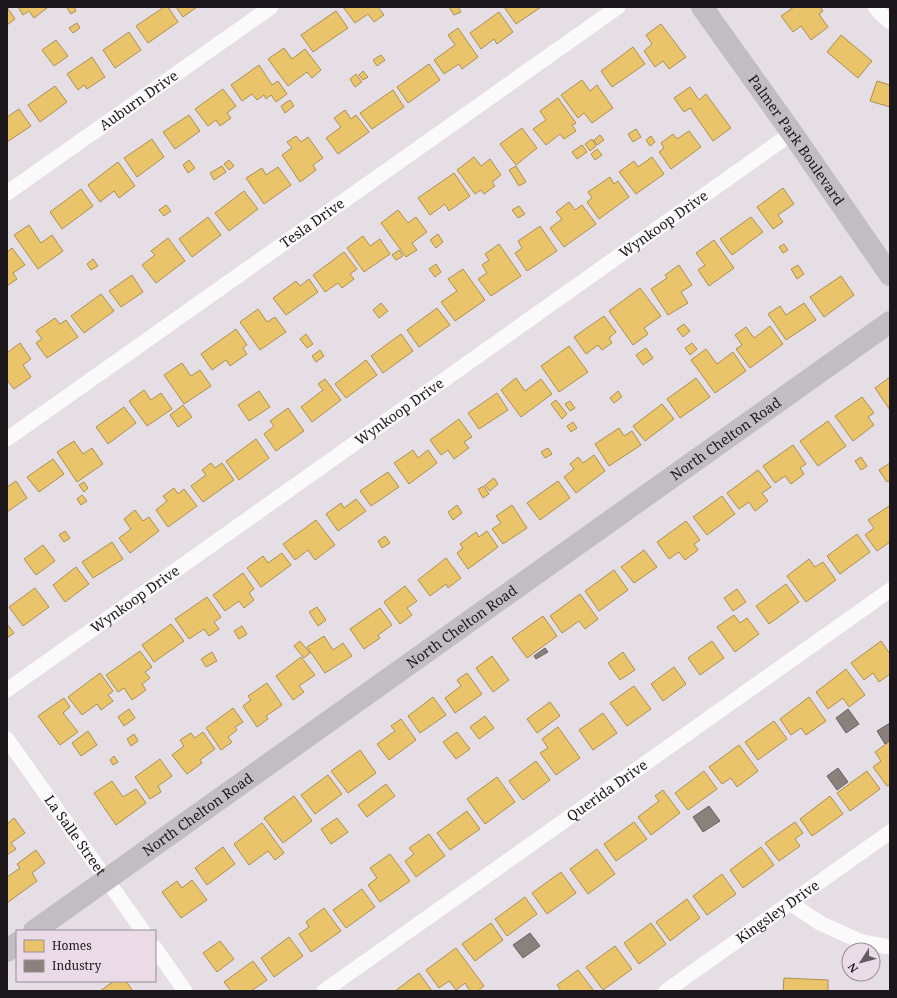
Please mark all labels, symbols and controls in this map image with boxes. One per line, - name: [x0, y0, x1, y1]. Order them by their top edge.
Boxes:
- street label: Auburn Drive: [95, 66, 181, 134]
- street label: Palmer Park Boulevard: [744, 70, 849, 209]
- street label: Wynkoop Drive: [615, 186, 711, 262]
- street label: Tesla Drive: [276, 193, 348, 252]
- street label: Wynkoop Drive: [351, 373, 447, 449]
- street label: North Chelton Road: [666, 392, 785, 484]
- street label: Wynkoop Drive: [87, 561, 183, 637]
- street label: North Chelton Road: [402, 580, 521, 672]
- street label: Querida Drive: [563, 755, 651, 825]
- street label: North Chelton Road: [138, 768, 257, 860]
- street label: La Salle Street: [40, 791, 111, 879]
- street label: Kingsley Drive: [732, 875, 823, 947]
- legend: [16, 930, 156, 982]
- text: Homes: [52, 937, 92, 954]
- north arrow: [841, 942, 881, 982]
- text: Industry: [52, 957, 101, 974]
- text: N: [844, 960, 861, 976]

